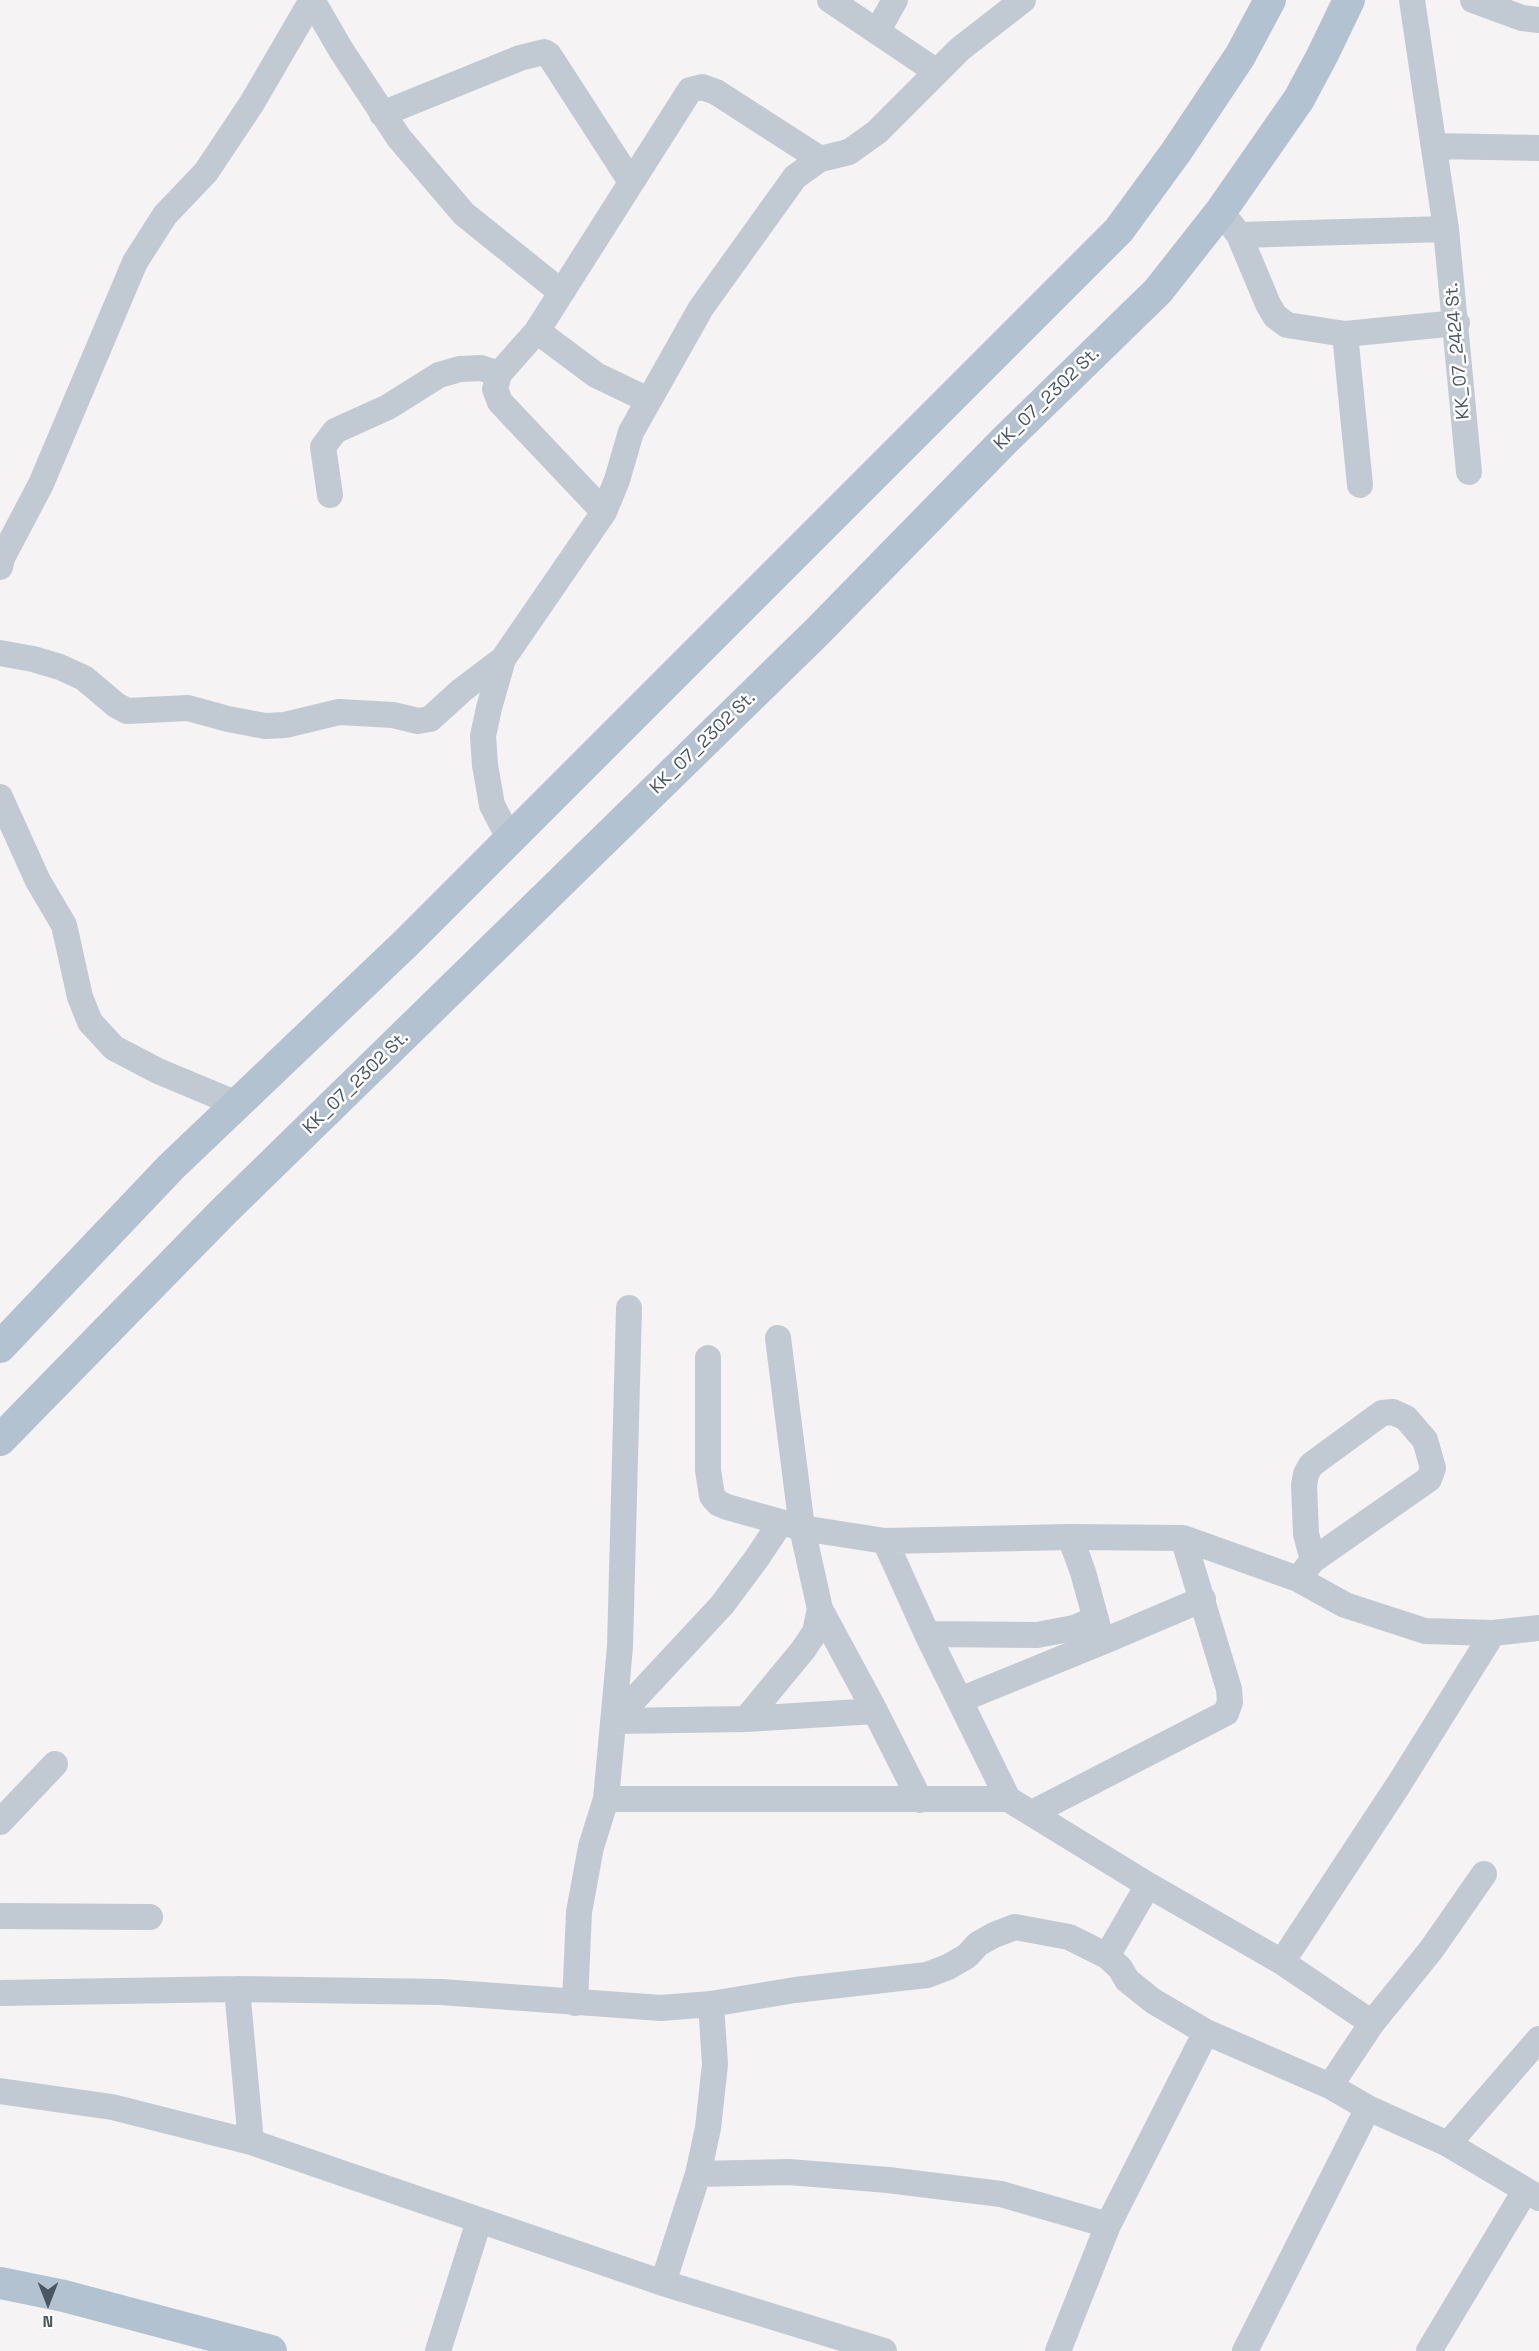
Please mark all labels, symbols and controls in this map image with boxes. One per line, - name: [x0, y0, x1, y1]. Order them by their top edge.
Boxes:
- street label: KK_07_2424 St.: [1441, 282, 1475, 420]
- street label: KK_07_2302 St.: [990, 343, 1104, 455]
- street label: KK_07_2302 St.: [646, 687, 760, 799]
- street label: KK_07_2302 St.: [299, 1027, 413, 1139]
- north arrow: [18, 2273, 78, 2333]
- text: N: [43, 2311, 53, 2332]

